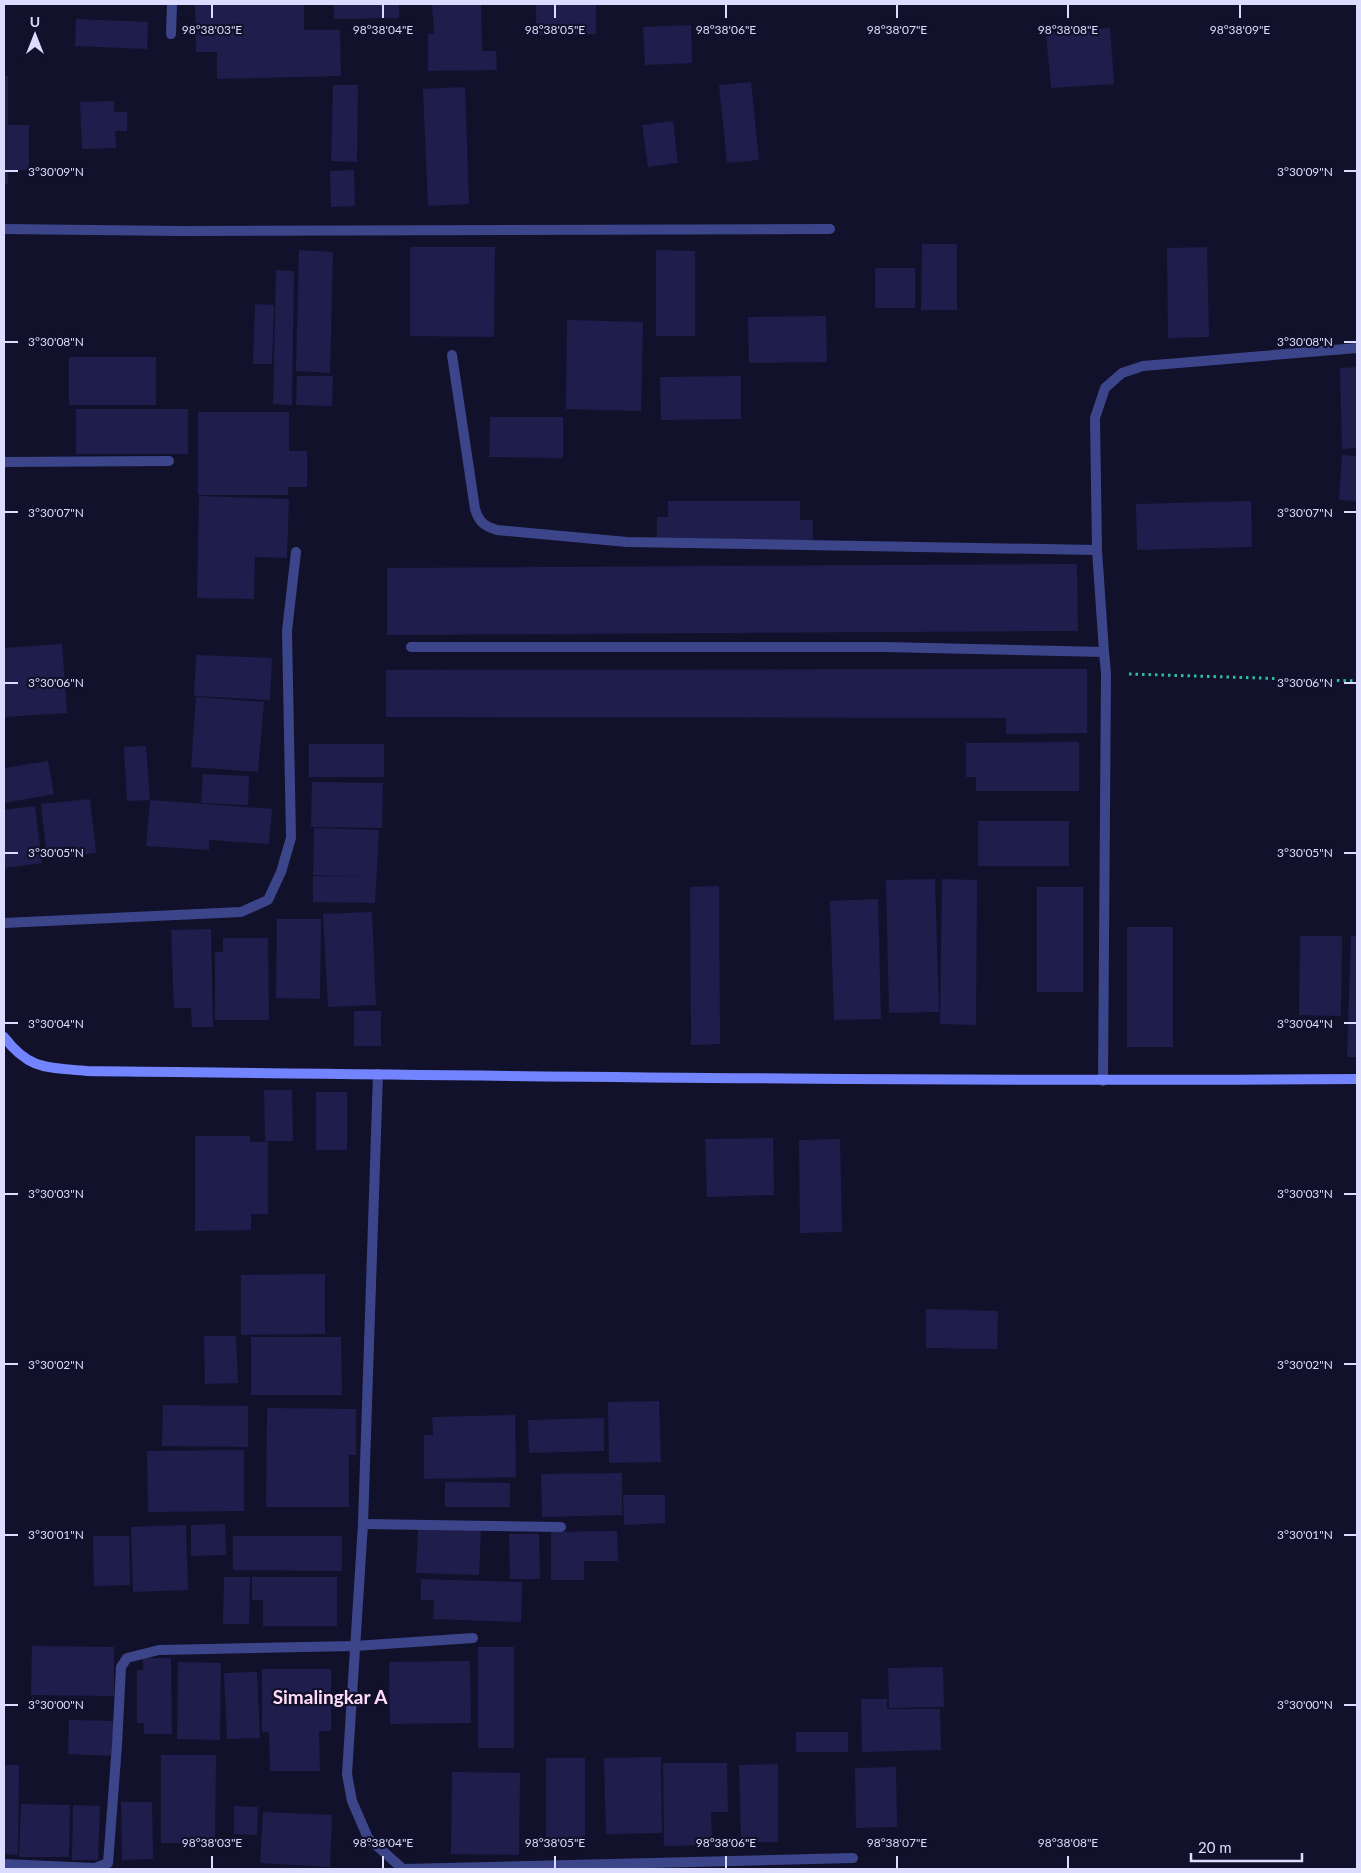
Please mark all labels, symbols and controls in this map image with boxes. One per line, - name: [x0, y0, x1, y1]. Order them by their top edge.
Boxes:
- north arrow: [10, 10, 60, 60]
- text: U: [30, 13, 40, 30]
- text: 98°38'03"E: [182, 22, 242, 37]
- text: 98°38'04"E: [353, 22, 413, 37]
- text: 98°38'05"E: [525, 22, 585, 37]
- text: 98°38'06"E: [696, 22, 756, 37]
- text: 98°38'07"E: [867, 22, 927, 37]
- text: 98°38'08"E: [1038, 22, 1098, 37]
- text: 98°38'09"E: [1210, 22, 1270, 37]
- text: 3°30'09"N: [28, 164, 84, 179]
- text: 3°30'09"N: [1277, 164, 1333, 179]
- text: 3°30'08"N: [28, 334, 84, 349]
- text: 3°30'08"N: [1277, 334, 1333, 349]
- text: 3°30'07"N: [28, 505, 84, 520]
- text: 3°30'07"N: [1277, 505, 1333, 520]
- text: 3°30'06"N: [28, 675, 84, 690]
- text: 3°30'06"N: [1277, 675, 1333, 690]
- text: 3°30'05"N: [28, 845, 84, 860]
- text: 3°30'05"N: [1277, 845, 1333, 860]
- text: 3°30'04"N: [28, 1016, 84, 1031]
- text: 3°30'04"N: [1277, 1016, 1333, 1031]
- text: 3°30'03"N: [28, 1186, 84, 1201]
- text: 3°30'03"N: [1277, 1186, 1333, 1201]
- text: 3°30'02"N: [28, 1357, 84, 1372]
- text: 3°30'02"N: [1277, 1357, 1333, 1372]
- text: 3°30'01"N: [28, 1527, 84, 1542]
- text: 3°30'01"N: [1277, 1527, 1333, 1542]
- district label: Simalingkar A: [273, 1685, 388, 1708]
- text: 3°30'00"N: [28, 1697, 84, 1712]
- text: 3°30'00"N: [1277, 1697, 1333, 1712]
- scale bar: [1191, 1830, 1302, 1862]
- text: 98°38'03"E: [182, 1835, 242, 1850]
- text: 98°38'04"E: [353, 1835, 413, 1850]
- text: 98°38'05"E: [525, 1835, 585, 1850]
- text: 98°38'06"E: [696, 1835, 756, 1850]
- text: 98°38'07"E: [867, 1835, 927, 1850]
- text: 98°38'08"E: [1038, 1835, 1098, 1850]
- text: 20 m: [1198, 1838, 1232, 1856]

